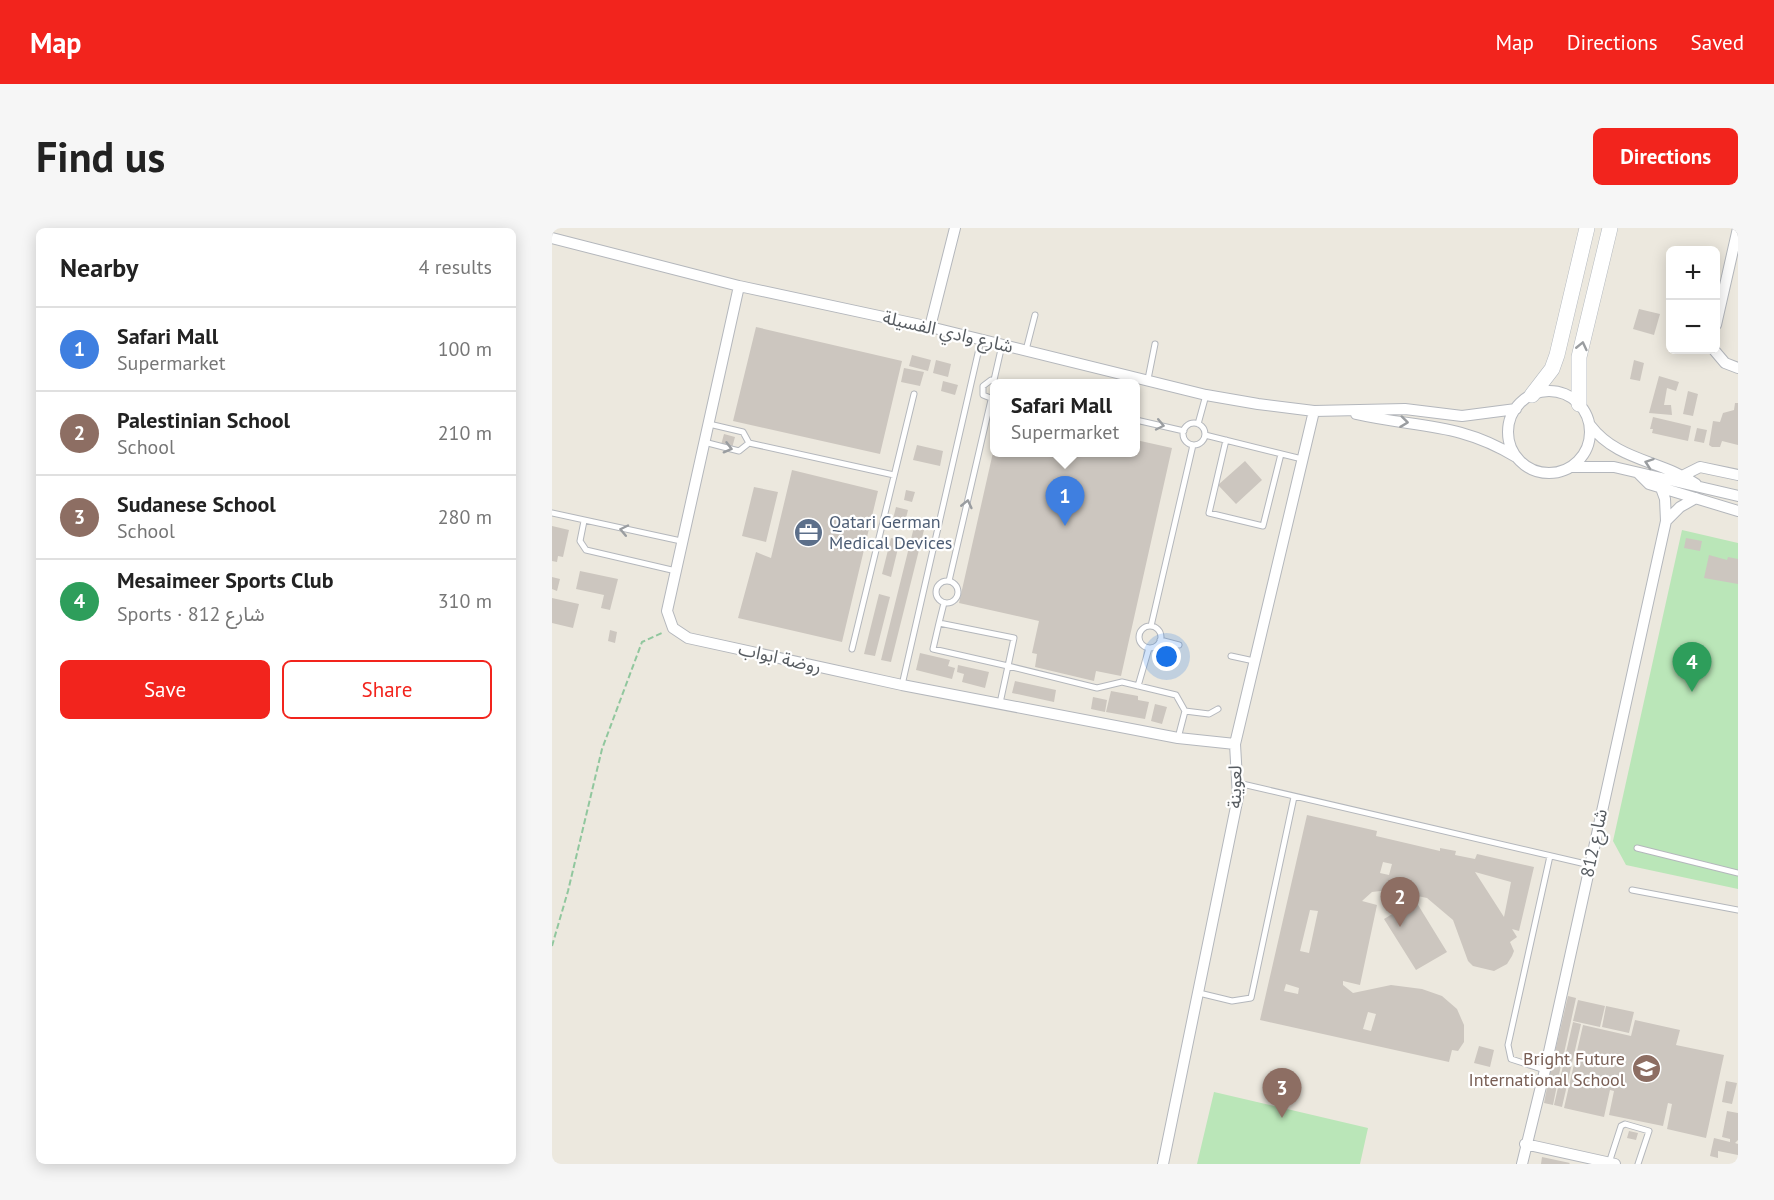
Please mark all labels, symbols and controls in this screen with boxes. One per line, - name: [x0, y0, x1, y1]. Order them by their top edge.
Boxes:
- text: Map: [30, 24, 81, 61]
- text: Map: [1495, 29, 1534, 56]
- text: Directions: [1567, 29, 1658, 56]
- text: Saved: [1691, 29, 1744, 56]
- button: Directions: [1593, 128, 1738, 185]
- text: Find us: [36, 129, 165, 184]
- map controls: [1666, 246, 1720, 354]
- button: +: [1666, 246, 1720, 300]
- text: Nearby: [60, 251, 138, 284]
- text: 4 results: [419, 254, 492, 280]
- button: −: [1666, 300, 1720, 354]
- street label: شارع وادي الفسيلة: [880, 305, 1016, 361]
- text: Safari Mall: [117, 322, 218, 350]
- text: 1: [74, 336, 85, 362]
- text: 100 m: [438, 336, 492, 362]
- one-way arrow: [1574, 341, 1587, 351]
- text: Supermarket: [117, 350, 225, 376]
- popup: [990, 379, 1140, 457]
- text: Safari Mall: [1011, 391, 1112, 419]
- text: Palestinian School: [117, 406, 290, 434]
- one-way arrow: [1400, 415, 1409, 428]
- one-way arrow: [1154, 418, 1164, 431]
- text: Supermarket: [1011, 419, 1119, 445]
- text: 2: [74, 420, 85, 446]
- text: 210 m: [438, 420, 492, 446]
- text: School: [117, 434, 175, 460]
- one-way arrow: [722, 441, 733, 453]
- one-way arrow: [1644, 457, 1655, 470]
- pin: 1: [1046, 476, 1084, 526]
- text: Sudanese School: [117, 490, 276, 518]
- one-way arrow: [960, 499, 973, 509]
- text: 3: [74, 504, 85, 530]
- text: 280 m: [438, 504, 492, 530]
- place label: Qatari German Medical Devices: [829, 510, 952, 554]
- office icon: Qatari German Medical Devices: [792, 516, 824, 548]
- text: School: [117, 518, 175, 544]
- one-way arrow: [619, 524, 629, 537]
- text: Mesaimeer Sports Club: [117, 566, 334, 594]
- text: 4: [74, 588, 85, 614]
- text: 310 m: [438, 588, 492, 614]
- text: Sports · شارع 812: [117, 601, 265, 627]
- street label: روضة ابواب: [736, 637, 824, 678]
- your location: [1152, 642, 1181, 671]
- pin: 4: [1672, 642, 1712, 692]
- button: Save: [60, 660, 270, 719]
- button: Share: [282, 660, 492, 719]
- street label: لعوينة: [1223, 765, 1246, 809]
- street label: شارع 812: [1575, 807, 1615, 880]
- pin: 2: [1380, 878, 1420, 927]
- place label: Bright Future International School: [1468, 1047, 1626, 1091]
- school or university icon: Bright Future International School: [1630, 1053, 1662, 1085]
- pin: 3: [1262, 1068, 1302, 1118]

